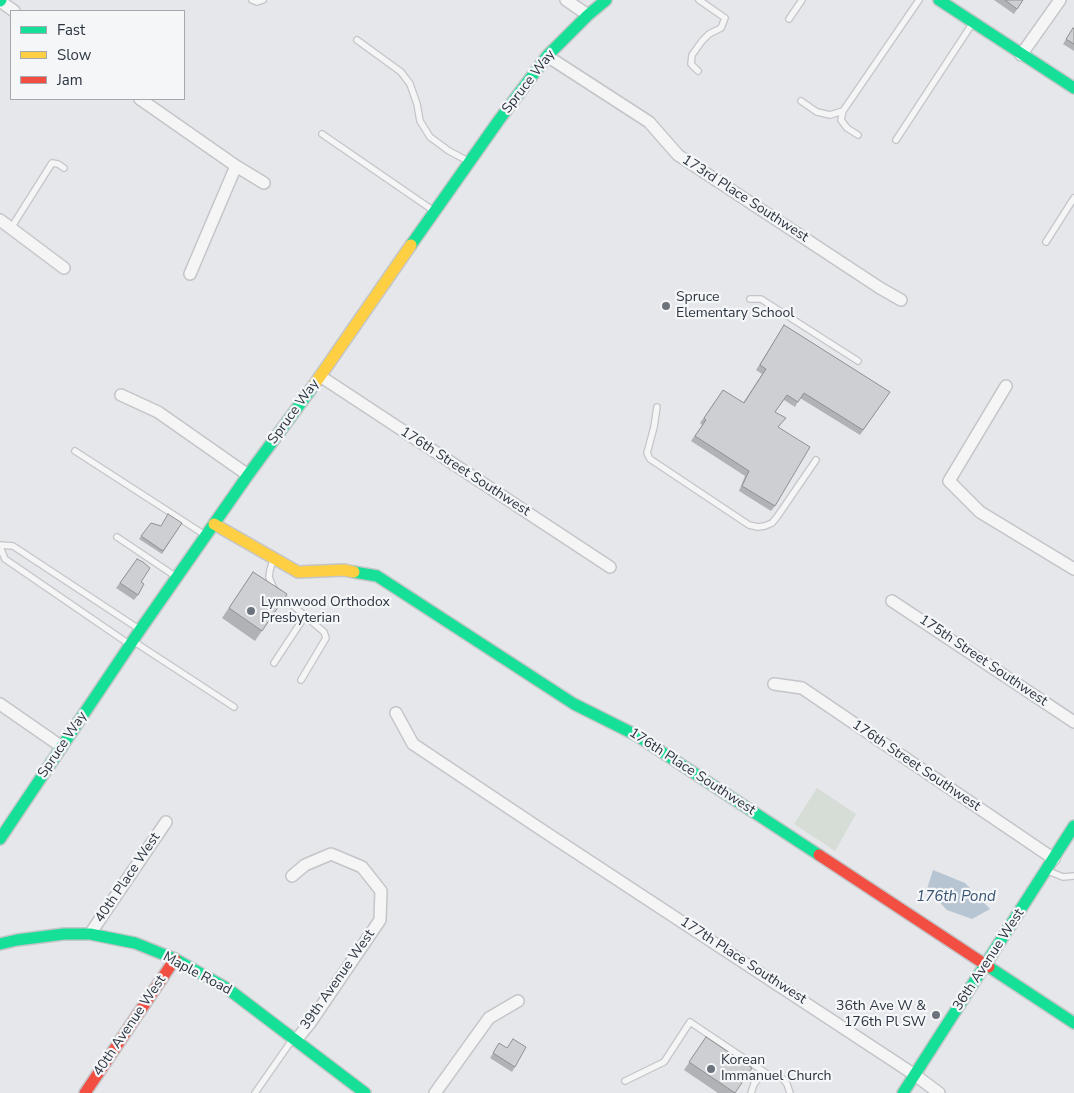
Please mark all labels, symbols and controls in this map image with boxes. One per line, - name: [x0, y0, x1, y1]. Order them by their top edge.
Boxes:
- legend: [10, 10, 185, 100]
- text: Fast: [57, 20, 85, 40]
- text: Slow: [57, 45, 91, 65]
- street label: Spruce Way: [499, 47, 559, 117]
- text: Jam: [57, 70, 83, 90]
- street label: 173rd Place Southwest: [679, 152, 811, 246]
- place label: Spruce Elementary School: [676, 290, 794, 322]
- marker: Spruce Elementary School: [660, 300, 672, 312]
- street label: Spruce Way: [265, 376, 323, 448]
- street label: 176th Street Southwest: [397, 424, 533, 520]
- place label: Lynnwood Orthodox Presbyterian: [261, 595, 390, 628]
- marker: Lynnwood Orthodox Presbyterian: [245, 605, 257, 617]
- street label: 175th Street Southwest: [916, 612, 1050, 710]
- street label: Spruce Way: [35, 709, 91, 781]
- street label: 176th Street Southwest: [849, 717, 983, 815]
- street label: 176th Place Southwest: [626, 725, 758, 819]
- street label: 40th Place West: [92, 830, 164, 926]
- water label: 176th Pond: [916, 888, 996, 906]
- street label: 36th Avenue West: [950, 906, 1028, 1014]
- street label: 177th Place Southwest: [677, 914, 809, 1008]
- street label: 39th Avenue West: [297, 927, 379, 1033]
- street label: Maple Road: [160, 949, 234, 999]
- street label: 40th Avenue West: [90, 972, 170, 1080]
- place label: 36th Ave W & 176th Pl SW: [836, 999, 926, 1032]
- marker: 36th Ave W & 176th Pl SW: [930, 1009, 942, 1021]
- place label: Korean Immanuel Church: [721, 1053, 832, 1086]
- marker: Korean Immanuel Church: [705, 1063, 717, 1075]

